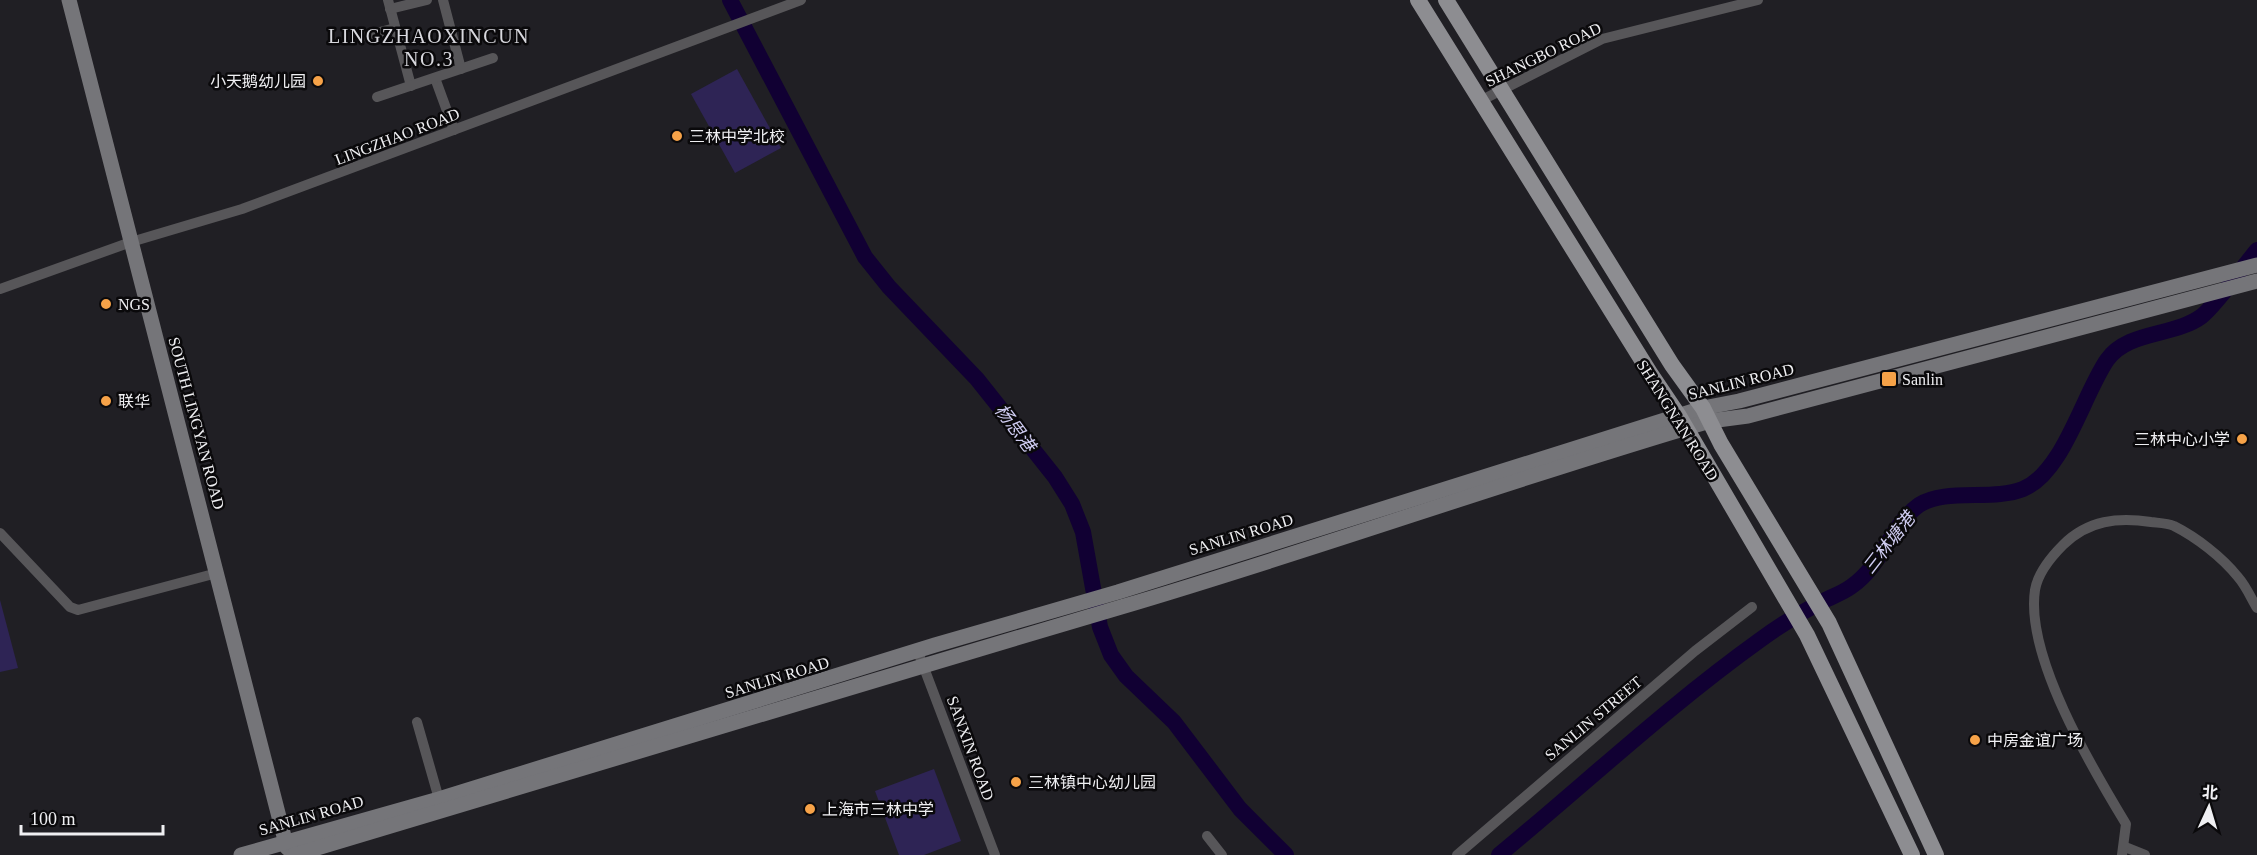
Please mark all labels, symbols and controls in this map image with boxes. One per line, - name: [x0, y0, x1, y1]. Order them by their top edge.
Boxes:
- street label: SHANGBO ROAD: [1483, 19, 1604, 90]
- district label: LINGZHAOXINCUN NO.3: [328, 25, 530, 70]
- place label: 小天鹅幼儿园: [210, 73, 306, 90]
- marker: 小天鹅幼儿园: [311, 74, 325, 88]
- street label: LINGZHAO ROAD: [333, 105, 462, 168]
- place label: 三林中学北校: [689, 128, 785, 145]
- marker: 三林中学北校: [670, 129, 684, 143]
- place label: NGS: [118, 296, 150, 313]
- marker: NGS: [99, 297, 113, 311]
- street label: SOUTH LINGYAN ROAD: [165, 335, 228, 511]
- street label: SHANGNAN ROAD: [1634, 357, 1722, 484]
- street label: SANLIN ROAD: [1687, 360, 1796, 403]
- marker: Sanlin: [1880, 370, 1898, 388]
- place label: Sanlin: [1902, 371, 1943, 388]
- place label: 联华: [118, 393, 150, 410]
- marker: 联华: [99, 394, 113, 408]
- water label: 杨思港: [991, 400, 1041, 458]
- place label: 三林中心小学: [2134, 431, 2230, 448]
- marker: 三林中心小学: [2235, 432, 2249, 446]
- water label: 三林塘港: [1859, 506, 1921, 578]
- street label: SANLIN ROAD: [1187, 511, 1295, 558]
- street label: SANLIN ROAD: [723, 654, 831, 701]
- street label: SANLIN STREET: [1541, 673, 1645, 764]
- street label: SANXIN ROAD: [944, 694, 997, 803]
- place label: 中房金谊广场: [1987, 732, 2083, 749]
- marker: 中房金谊广场: [1968, 733, 1982, 747]
- place label: 三林镇中心幼儿园: [1028, 774, 1156, 791]
- marker: 三林镇中心幼儿园: [1009, 775, 1023, 789]
- north arrow: [2179, 777, 2239, 837]
- text: 北: [2201, 783, 2219, 802]
- street label: SANLIN ROAD: [257, 792, 365, 839]
- scale bar: [21, 798, 164, 836]
- place label: 上海市三林中学: [822, 801, 934, 818]
- marker: 上海市三林中学: [803, 802, 817, 816]
- text: 100 m: [30, 809, 76, 829]

